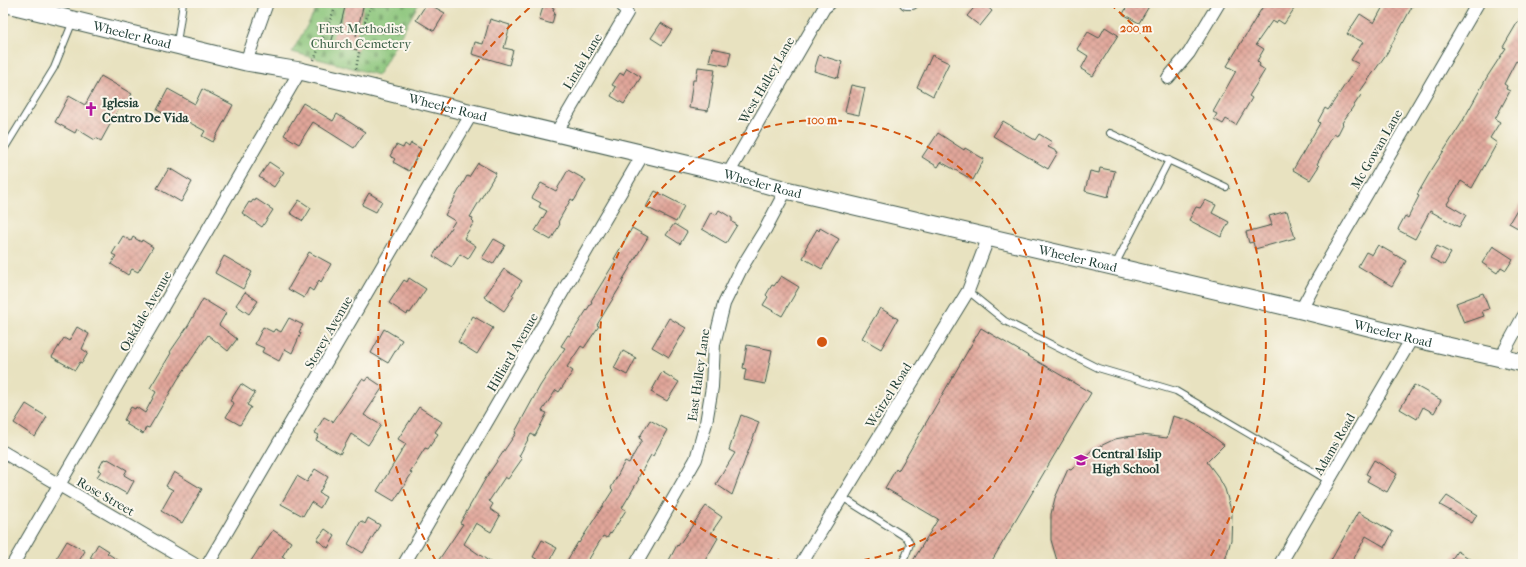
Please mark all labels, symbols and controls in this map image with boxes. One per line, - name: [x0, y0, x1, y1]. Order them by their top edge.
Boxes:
- street label: Wheeler Road: [90, 18, 174, 52]
- park label: First Methodist Church Cemetery: [311, 21, 412, 51]
- text: 200 m: [1120, 21, 1153, 35]
- street label: Linda Lane: [560, 30, 605, 92]
- street label: West Halley Lane: [735, 34, 798, 127]
- street label: Wheeler Road: [406, 90, 489, 125]
- place label: Iglesia Centro De Vida: [102, 95, 190, 125]
- church icon: Iglesia Centro De Vida: [83, 101, 99, 117]
- street label: Mc Gowan Lane: [1348, 106, 1406, 192]
- text: 100 m: [807, 113, 838, 127]
- street label: Wheeler Road: [721, 166, 804, 202]
- street label: Wheeler Road: [1036, 242, 1119, 275]
- street label: Oakdale Avenue: [116, 268, 175, 354]
- street label: Storey Avenue: [302, 293, 356, 371]
- street label: Hilliard Avenue: [484, 310, 541, 394]
- street label: Wheeler Road: [1351, 316, 1434, 351]
- street label: East Halley Lane: [685, 327, 712, 422]
- centre of rings: [815, 335, 829, 349]
- street label: Weitzel Road: [862, 359, 915, 432]
- street label: Adams Road: [1310, 410, 1359, 479]
- place label: Central Islip High School: [1092, 446, 1162, 477]
- school or university icon: Central Islip High School: [1073, 452, 1089, 468]
- street label: Rose Street: [74, 474, 138, 519]

